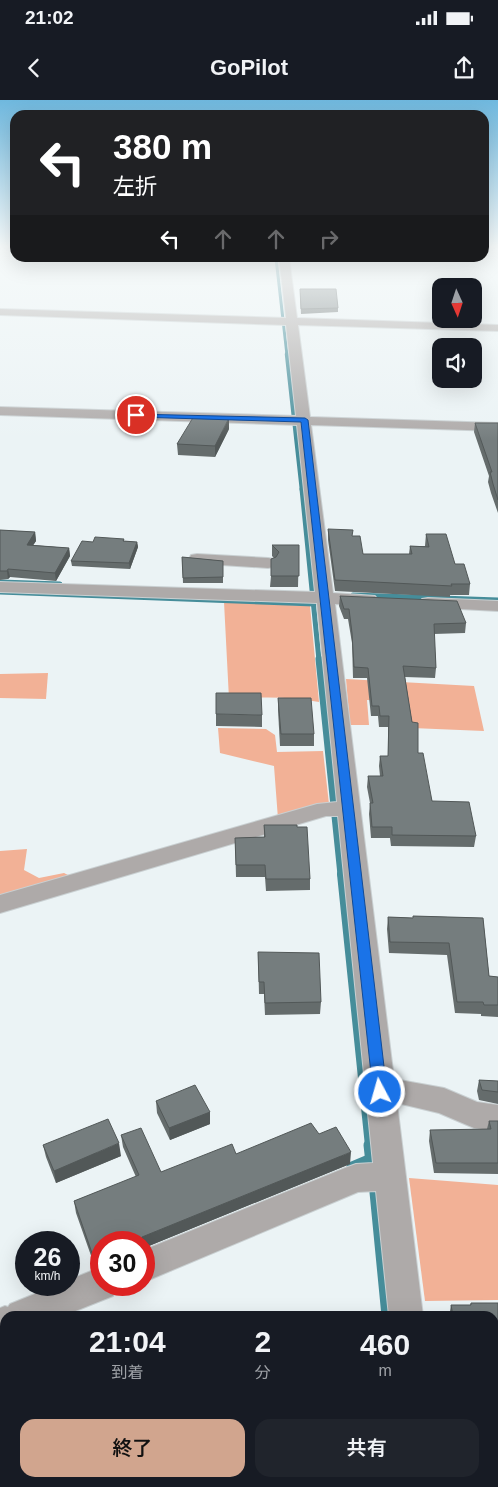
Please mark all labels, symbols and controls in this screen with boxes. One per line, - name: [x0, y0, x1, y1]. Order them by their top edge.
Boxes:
- text: 21:02: [25, 7, 74, 28]
- icon: back: [20, 54, 48, 82]
- icon: share: [450, 54, 478, 82]
- text: GoPilot: [210, 55, 288, 80]
- text: 380 m: [113, 127, 212, 166]
- icon: left: [30, 130, 95, 195]
- text: 左折: [113, 174, 157, 199]
- icon: left: [156, 225, 184, 253]
- icon: ahead: [209, 225, 237, 253]
- icon: ahead: [262, 225, 290, 253]
- icon: right: [315, 225, 343, 253]
- north arrow: [432, 278, 482, 328]
- map controls: [432, 278, 482, 388]
- button: sound: [432, 338, 482, 388]
- pin: [115, 394, 157, 436]
- icon: arrive: [122, 401, 150, 429]
- position arrow: [353, 1065, 405, 1117]
- speed limit sign: 30: [90, 1231, 155, 1296]
- text: 26: [34, 1243, 61, 1271]
- text: km/h: [34, 1269, 61, 1283]
- text: 21:04: [89, 1325, 166, 1358]
- text: 2: [254, 1325, 271, 1358]
- text: 460: [360, 1328, 410, 1361]
- text: m: [378, 1362, 392, 1379]
- text: 到着: [111, 1364, 143, 1381]
- text: 分: [255, 1364, 271, 1381]
- button: 終了: [20, 1419, 245, 1477]
- button: 共有: [255, 1419, 479, 1477]

